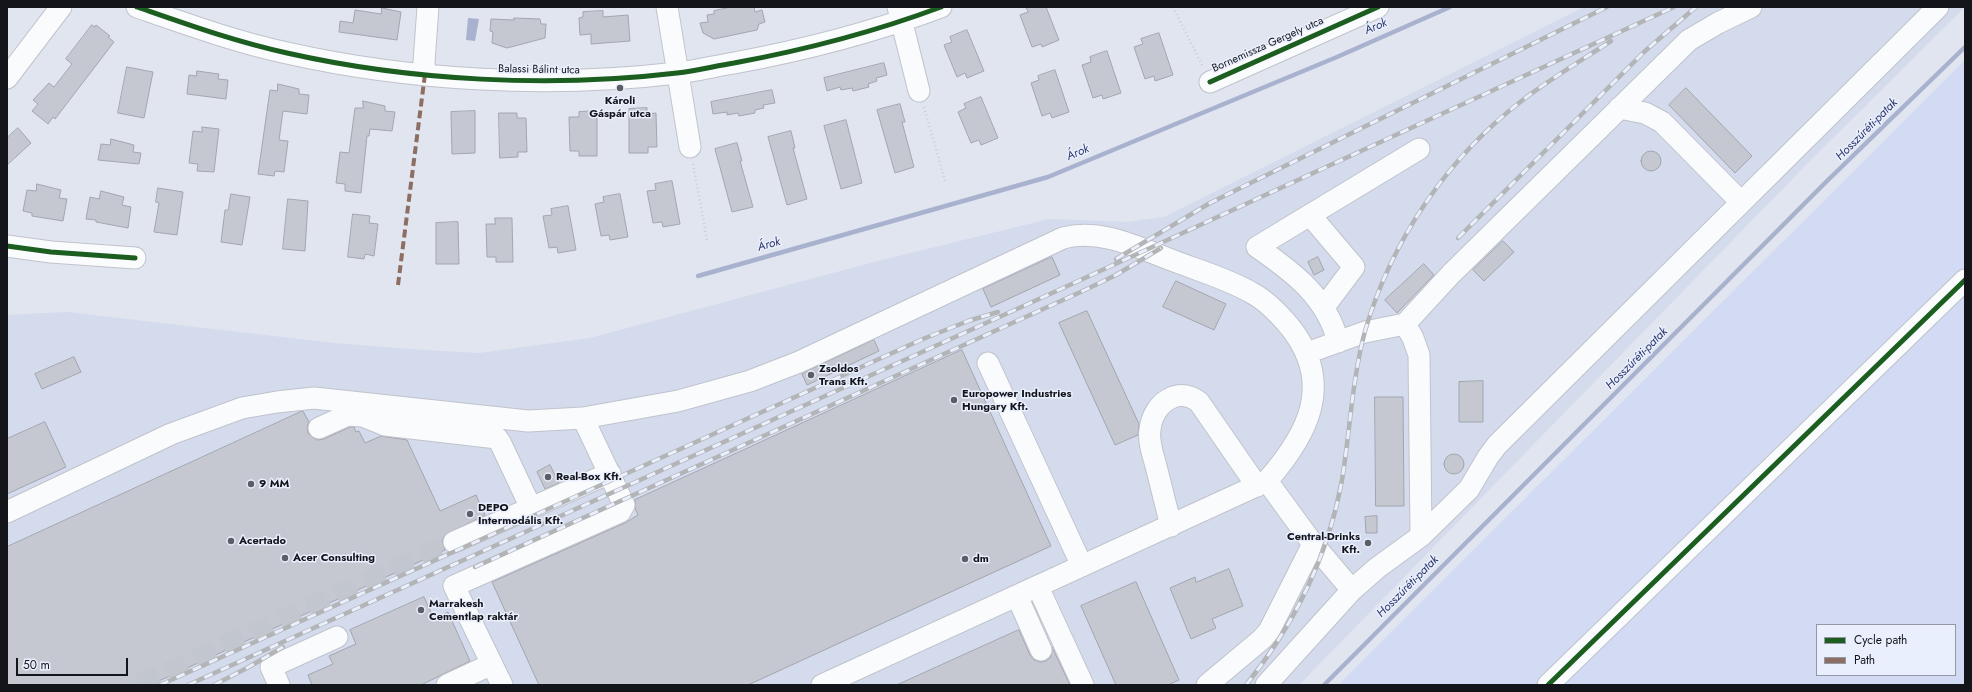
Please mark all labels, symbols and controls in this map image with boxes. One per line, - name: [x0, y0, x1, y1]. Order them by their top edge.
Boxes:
- street label: Bornemissza Gergely utca: [1210, 14, 1326, 76]
- water label: Árok: [1363, 16, 1389, 38]
- street label: Balassi Bálint utca: [498, 63, 580, 77]
- marker: Károli Gáspár utca: [615, 83, 625, 93]
- place label: Károli Gáspár utca: [589, 94, 651, 120]
- water label: Hosszúréti-patak: [1833, 96, 1901, 164]
- water label: Árok: [1065, 142, 1091, 164]
- water label: Árok: [756, 235, 782, 255]
- water label: Hosszúréti-patak: [1603, 325, 1671, 393]
- place label: Zsoldos Trans Kft.: [819, 362, 868, 388]
- marker: Zsoldos Trans Kft.: [806, 370, 816, 380]
- place label: Europower Industries Hungary Kft.: [962, 387, 1072, 413]
- marker: Europower Industries Hungary Kft.: [949, 395, 959, 405]
- place label: Real-Box Kft.: [556, 470, 622, 484]
- marker: Real-Box Kft.: [543, 472, 553, 482]
- place label: 9 MM: [259, 477, 289, 491]
- marker: 9 MM: [246, 479, 256, 489]
- place label: DEPO Intermodális Kft.: [478, 501, 563, 527]
- marker: DEPO Intermodális Kft.: [465, 509, 475, 519]
- place label: Central-Drinks Kft.: [1287, 530, 1360, 556]
- place label: Acertado: [239, 534, 286, 548]
- marker: Acertado: [226, 536, 236, 546]
- marker: Central-Drinks Kft.: [1363, 538, 1373, 548]
- place label: Acer Consulting: [293, 551, 375, 565]
- place label: dm: [973, 552, 989, 566]
- marker: Acer Consulting: [280, 553, 290, 563]
- water label: Hosszúréti-patak: [1374, 553, 1442, 621]
- marker: dm: [960, 554, 970, 564]
- place label: Marrakesh Cementlap raktár: [429, 597, 518, 623]
- marker: Marrakesh Cementlap raktár: [416, 605, 426, 615]
- legend: [1816, 624, 1956, 676]
- text: Cycle path: [1854, 631, 1907, 649]
- scale bar: [18, 650, 130, 676]
- text: Path: [1854, 651, 1875, 669]
- text: 50 m: [23, 656, 50, 674]

